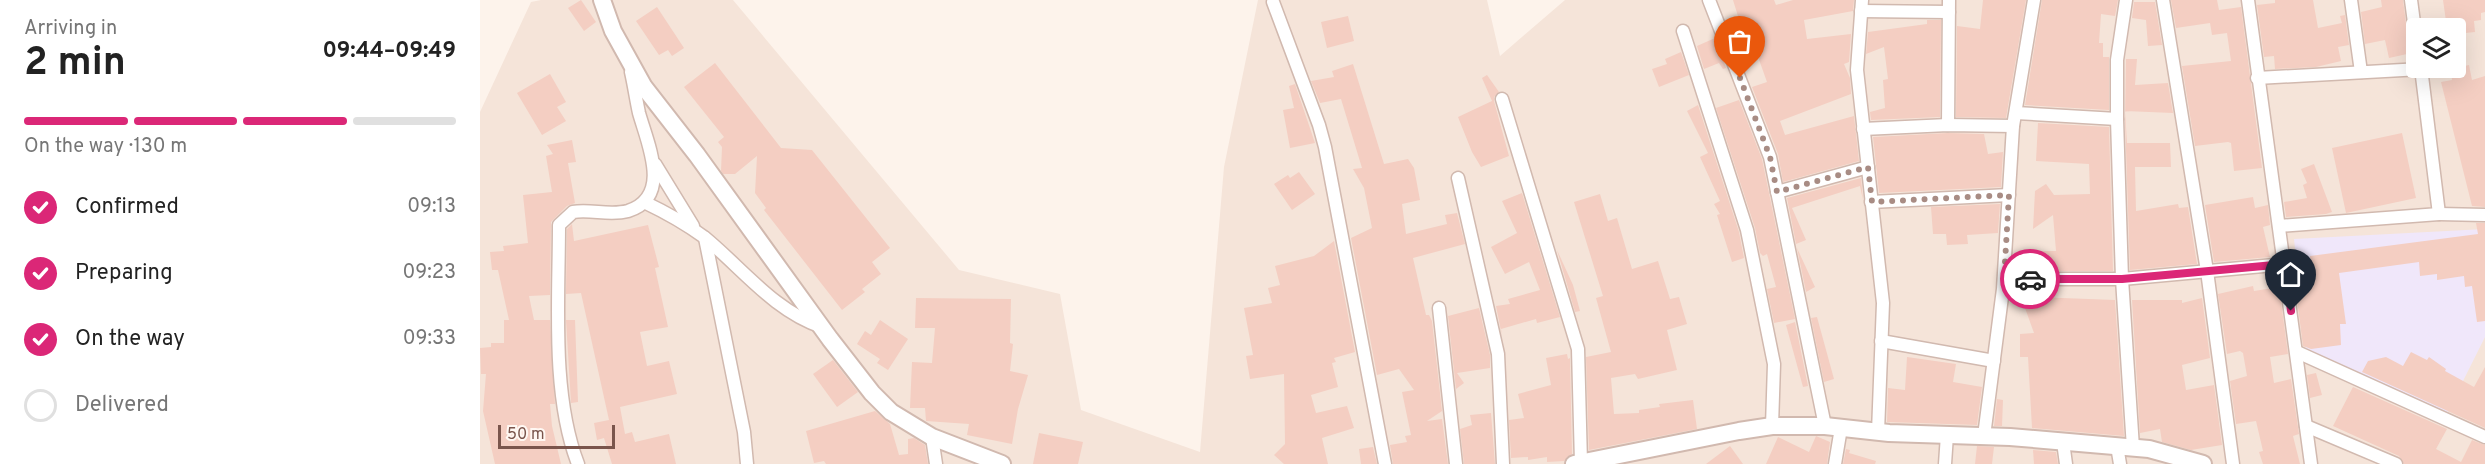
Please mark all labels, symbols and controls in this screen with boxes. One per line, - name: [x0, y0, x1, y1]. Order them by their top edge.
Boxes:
- text: Arriving in: [24, 16, 117, 42]
- pin: [1714, 16, 1765, 78]
- map controls: [2406, 18, 2466, 78]
- button: layers: [2406, 18, 2466, 78]
- icon: bag: [1723, 25, 1756, 58]
- text: 09:44–09:49: [322, 38, 456, 65]
- text: 2 min: [24, 40, 126, 89]
- text: On the way · 130 m: [24, 134, 187, 160]
- icon: check: [24, 191, 57, 224]
- text: Confirmed: [75, 194, 179, 221]
- text: 09:13: [407, 194, 456, 220]
- courier: [2000, 249, 2060, 309]
- pin: [2265, 249, 2316, 311]
- icon: check: [24, 257, 57, 290]
- icon: home: [2274, 258, 2307, 291]
- text: Preparing: [75, 260, 173, 287]
- text: 09:23: [402, 260, 456, 286]
- icon: car: [2014, 263, 2047, 296]
- icon: check: [24, 323, 57, 356]
- text: On the way: [75, 326, 185, 353]
- text: 09:33: [403, 326, 456, 352]
- text: Delivered: [75, 392, 169, 419]
- scale bar: [498, 422, 615, 450]
- text: 50 m: [507, 425, 545, 445]

